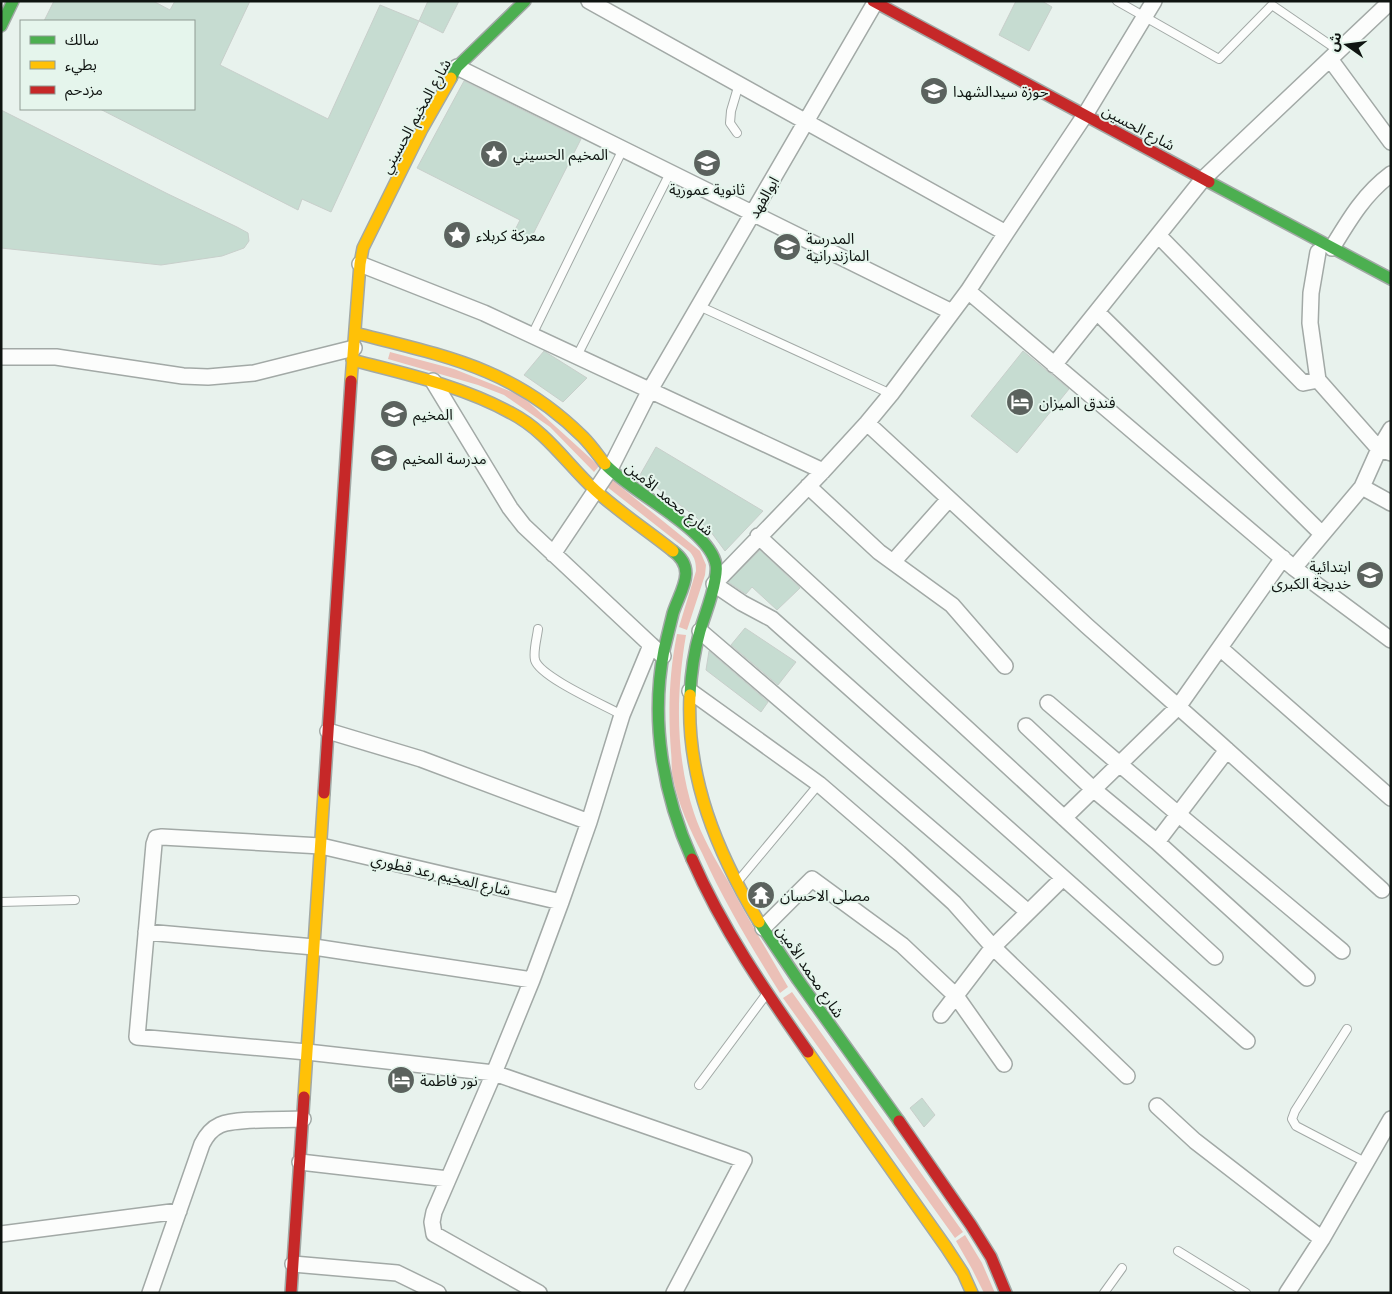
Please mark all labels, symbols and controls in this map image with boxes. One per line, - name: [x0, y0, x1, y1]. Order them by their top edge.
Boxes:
- legend: [20, 20, 195, 110]
- north arrow: [1322, 20, 1372, 70]
- text: سالك: [65, 29, 99, 49]
- text: ش: [1322, 30, 1345, 53]
- text: بطيء: [65, 54, 97, 76]
- street label: شارع المخيم الحسيني: [375, 55, 458, 178]
- school or university icon: حوزة سيدالشهدا: [919, 76, 949, 106]
- text: مزدحم: [65, 79, 103, 101]
- place label: حوزة سيدالشهدا: [953, 81, 1049, 101]
- street label: شارع الحسين: [1098, 100, 1179, 157]
- place icon: المخيم الحسيني: [479, 139, 509, 169]
- place label: المخيم الحسيني: [513, 144, 608, 166]
- school or university icon: ثانوية عمورية: [692, 148, 722, 178]
- street label: ابوالفهد: [743, 172, 783, 222]
- place label: ثانوية عمورية: [669, 179, 745, 199]
- place icon: معركة كربلاء: [442, 220, 472, 250]
- place label: معركة كربلاء: [476, 225, 545, 245]
- place label: المدرسة المازندرانية: [806, 228, 869, 265]
- school or university icon: المدرسة المازندرانية: [772, 232, 802, 262]
- hotel icon: فندق الميزان: [1005, 387, 1035, 417]
- place label: فندق الميزان: [1039, 392, 1116, 412]
- school or university icon: المخيم: [379, 399, 409, 429]
- place label: المخيم: [413, 404, 453, 426]
- school or university icon: مدرسة المخيم: [369, 443, 399, 473]
- place label: مدرسة المخيم: [403, 448, 487, 470]
- street label: شارع محمد الأمين: [620, 456, 718, 542]
- place label: ابتدائية خديجة الكبرى: [1271, 556, 1351, 593]
- school or university icon: ابتدائية خديجة الكبرى: [1355, 560, 1385, 590]
- street label: شارع المخيم رعد قطوري: [369, 848, 513, 903]
- temple icon: مصلى الاحسان: [746, 880, 776, 910]
- place label: مصلى الاحسان: [780, 885, 870, 905]
- street label: شارع محمد الأمين: [770, 921, 850, 1023]
- hotel icon: نور فاطمة: [386, 1065, 416, 1095]
- place label: نور فاطمة: [420, 1070, 478, 1090]

